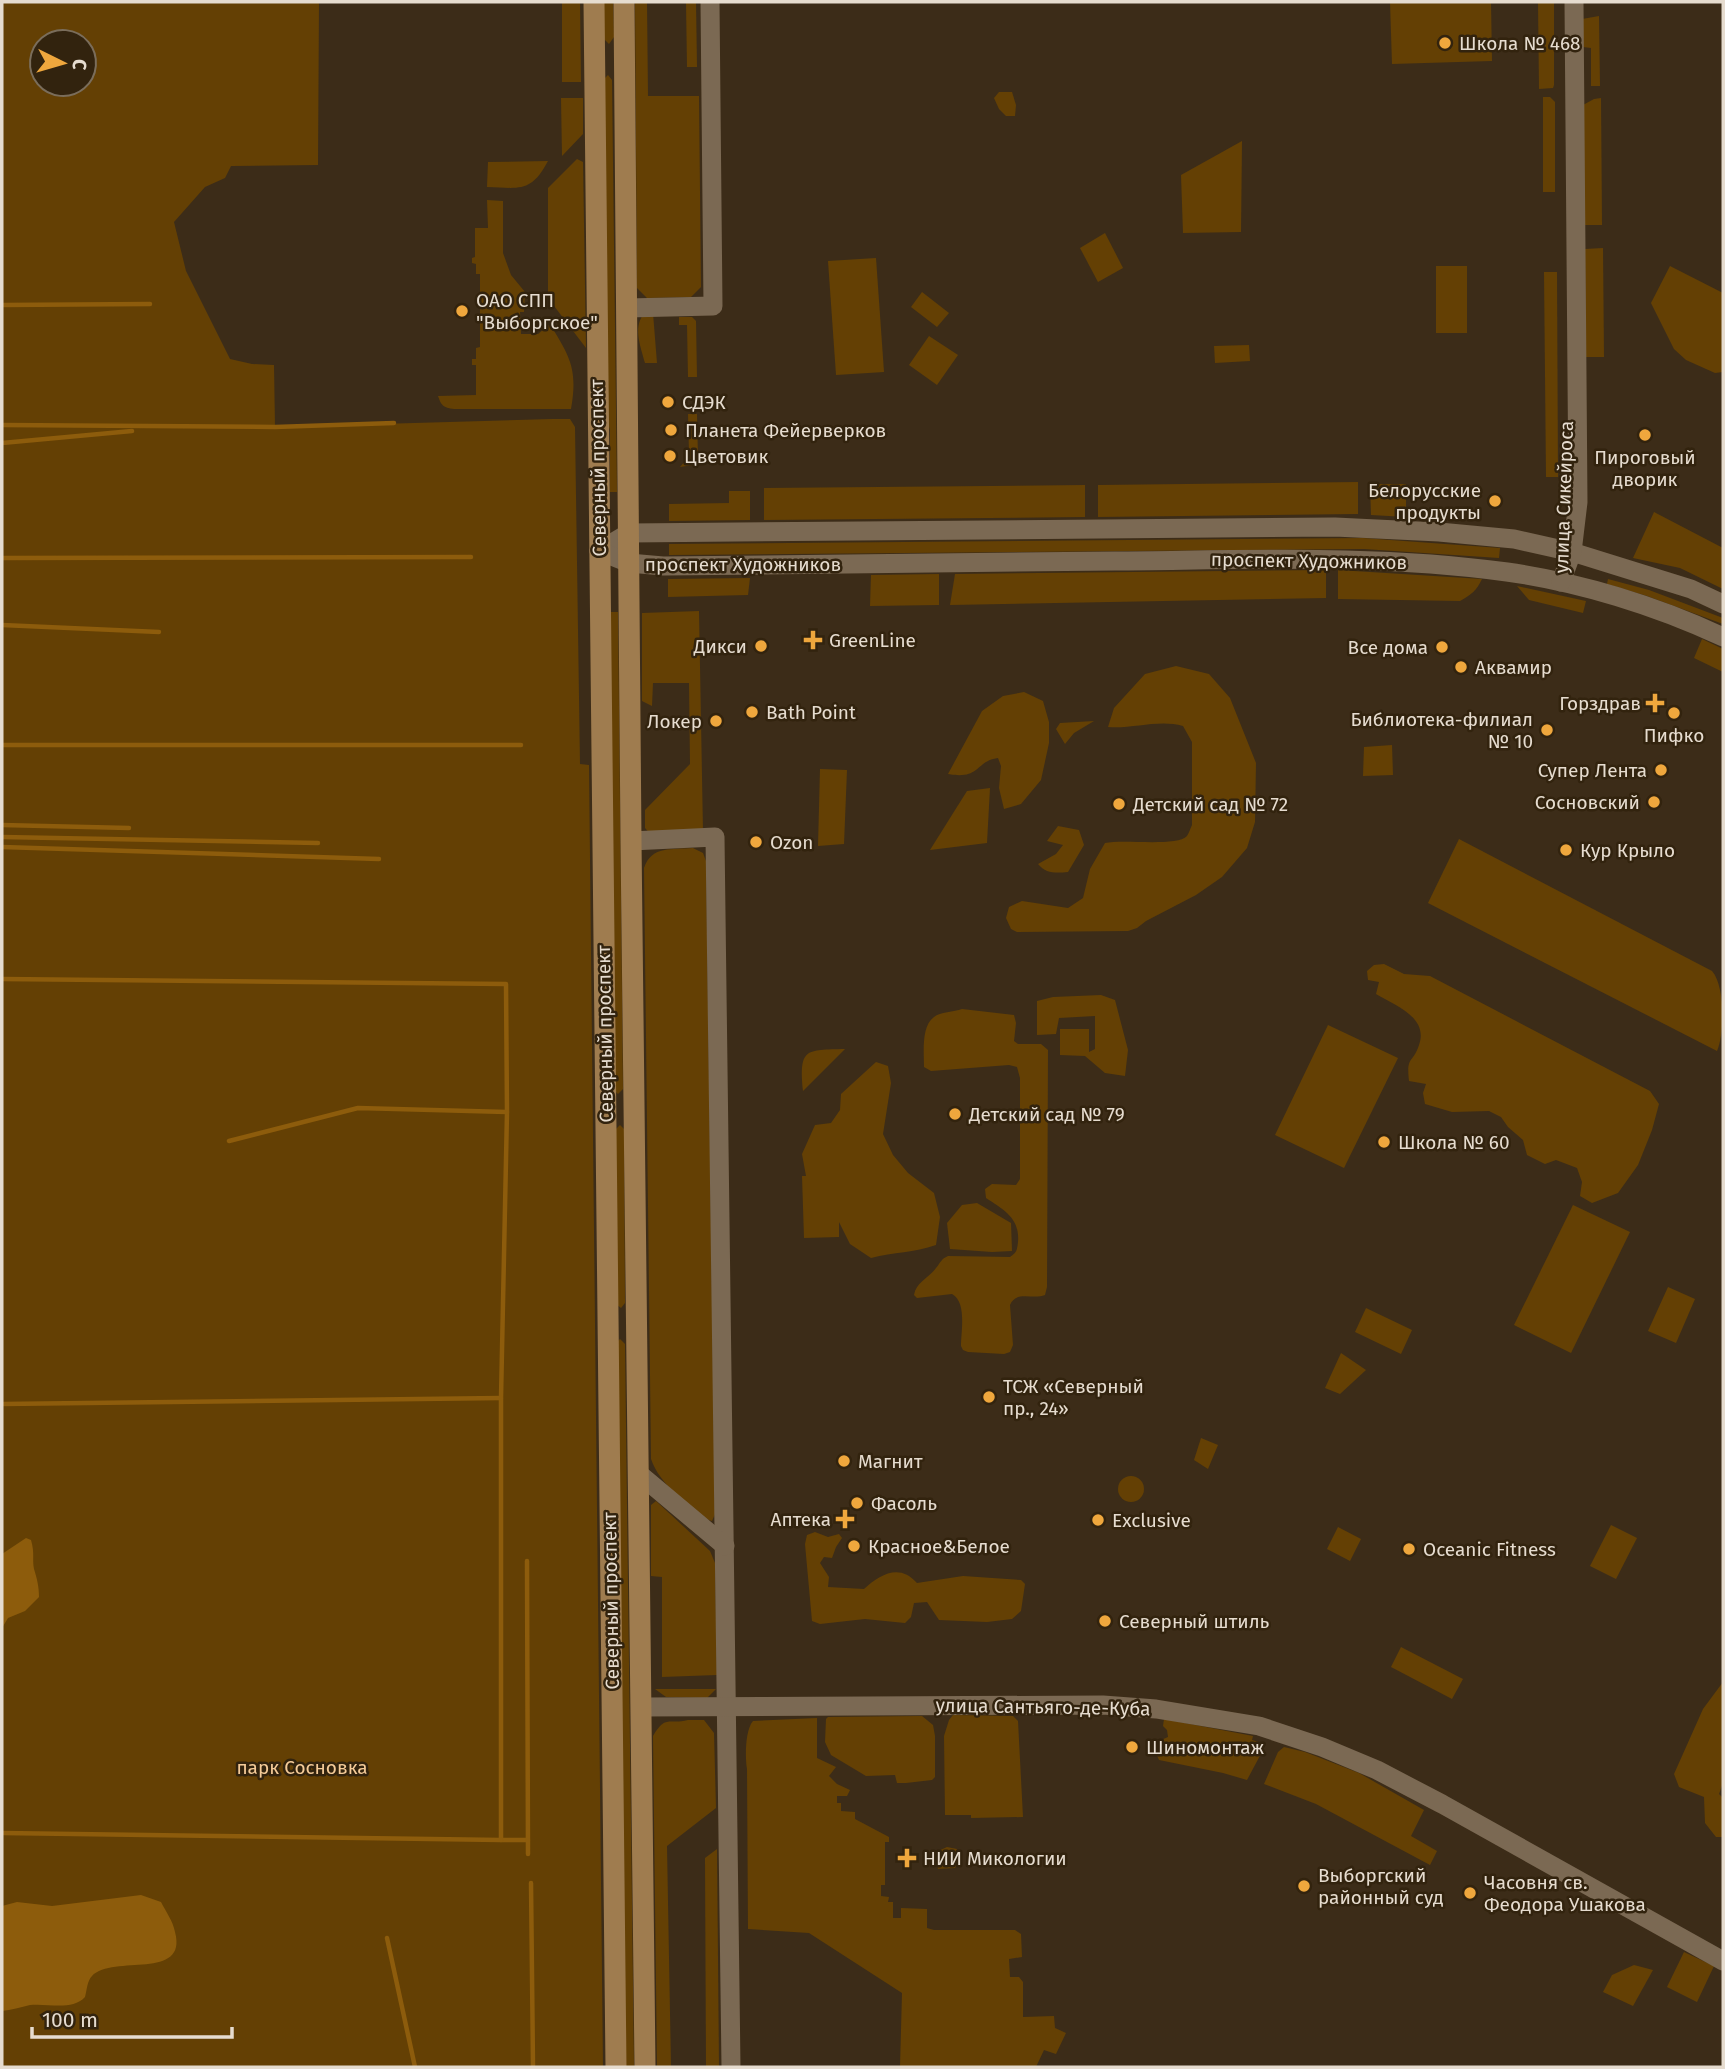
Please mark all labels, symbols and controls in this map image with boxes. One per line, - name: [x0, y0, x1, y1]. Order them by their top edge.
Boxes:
- north arrow: [28, 28, 98, 98]
- place label: Школа № 468: [1459, 32, 1581, 55]
- marker: Школа № 468: [1437, 35, 1453, 51]
- text: С: [67, 58, 91, 71]
- place label: ОАО СПП "Выборгское": [476, 289, 598, 334]
- marker: ОАО СПП "Выборгское": [454, 303, 470, 319]
- street label: Северный проспект: [585, 379, 611, 557]
- place label: СДЭК: [682, 391, 726, 414]
- marker: СДЭК: [660, 394, 676, 410]
- place label: Планета Фейерверков: [685, 419, 886, 442]
- street label: улица Сикейроса: [1550, 420, 1578, 574]
- marker: Планета Фейерверков: [663, 422, 679, 438]
- marker: Пироговый дворик: [1637, 427, 1653, 443]
- place label: Цветовик: [684, 445, 768, 468]
- place label: Пироговый дворик: [1594, 446, 1696, 491]
- marker: Цветовик: [662, 448, 678, 464]
- place label: Белорусские продукты: [1368, 479, 1481, 524]
- marker: Белорусские продукты: [1487, 493, 1503, 509]
- street label: проспект Художников: [1211, 548, 1407, 574]
- street label: проспект Художников: [645, 553, 841, 576]
- place label: GreenLine: [829, 629, 916, 652]
- marker: GreenLine: [803, 630, 823, 650]
- place label: Дикси: [693, 635, 747, 658]
- place label: Все дома: [1348, 636, 1428, 659]
- marker: Дикси: [753, 638, 769, 654]
- marker: Все дома: [1434, 639, 1450, 655]
- place label: Аквамир: [1475, 656, 1552, 679]
- marker: Аквамир: [1453, 659, 1469, 675]
- place label: Горздрав: [1559, 692, 1641, 715]
- marker: Горздрав: [1647, 695, 1663, 711]
- place label: Bath Point: [766, 701, 856, 724]
- marker: Bath Point: [744, 704, 760, 720]
- marker: Пифко: [1666, 705, 1682, 721]
- place label: Библиотека-филиал № 10: [1350, 708, 1533, 753]
- place label: Локер: [647, 710, 702, 733]
- marker: Локер: [708, 713, 724, 729]
- marker: Библиотека-филиал № 10: [1539, 722, 1555, 738]
- place label: Пифко: [1644, 724, 1704, 747]
- place label: Супер Лента: [1538, 759, 1647, 782]
- marker: Супер Лента: [1653, 762, 1669, 778]
- place label: Сосновский: [1535, 791, 1640, 814]
- place label: Детский сад № 72: [1132, 793, 1288, 816]
- marker: Сосновский: [1646, 794, 1662, 810]
- marker: Детский сад № 72: [1111, 796, 1127, 812]
- place label: Ozon: [770, 831, 813, 854]
- marker: Ozon: [748, 834, 764, 850]
- place label: Кур Крыло: [1580, 839, 1675, 862]
- marker: Кур Крыло: [1558, 842, 1574, 858]
- street label: Северный проспект: [592, 945, 618, 1123]
- place label: Детский сад № 79: [968, 1103, 1125, 1126]
- marker: Детский сад № 79: [947, 1106, 963, 1122]
- place label: Школа № 60: [1398, 1131, 1510, 1154]
- marker: Школа № 60: [1376, 1134, 1392, 1150]
- place label: ТСЖ «Северный пр., 24»: [1003, 1375, 1144, 1420]
- marker: ТСЖ «Северный пр., 24»: [981, 1389, 997, 1405]
- place label: Магнит: [858, 1450, 923, 1473]
- marker: Магнит: [836, 1453, 852, 1469]
- place label: Фасоль: [871, 1492, 937, 1515]
- marker: Фасоль: [849, 1495, 865, 1511]
- place label: Аптека: [771, 1508, 831, 1531]
- place label: Exclusive: [1112, 1509, 1191, 1532]
- marker: Аптека: [837, 1511, 853, 1527]
- street label: Северный проспект: [598, 1512, 624, 1690]
- marker: Exclusive: [1090, 1512, 1106, 1528]
- place label: Красное&Белое: [868, 1535, 1010, 1558]
- marker: Красное&Белое: [846, 1538, 862, 1554]
- place label: Oceanic Fitness: [1423, 1538, 1556, 1561]
- marker: Oceanic Fitness: [1401, 1541, 1417, 1557]
- place label: Северный штиль: [1119, 1610, 1270, 1633]
- marker: Северный штиль: [1097, 1613, 1113, 1629]
- street label: улица Сантьяго-де-Куба: [935, 1694, 1151, 1720]
- place label: Шиномонтаж: [1146, 1736, 1265, 1759]
- marker: Шиномонтаж: [1124, 1739, 1140, 1755]
- park label: парк Сосновка: [236, 1756, 368, 1779]
- place label: НИИ Микологии: [923, 1847, 1067, 1870]
- marker: НИИ Микологии: [897, 1848, 917, 1868]
- place label: Выборгский районный суд: [1318, 1864, 1444, 1909]
- place label: Часовня св. Феодора Ушакова: [1484, 1871, 1646, 1916]
- marker: Выборгский районный суд: [1296, 1878, 1312, 1894]
- marker: Часовня св. Феодора Ушакова: [1462, 1885, 1478, 1901]
- scale bar: [32, 1996, 231, 2040]
- text: 100 m: [42, 2007, 98, 2033]

